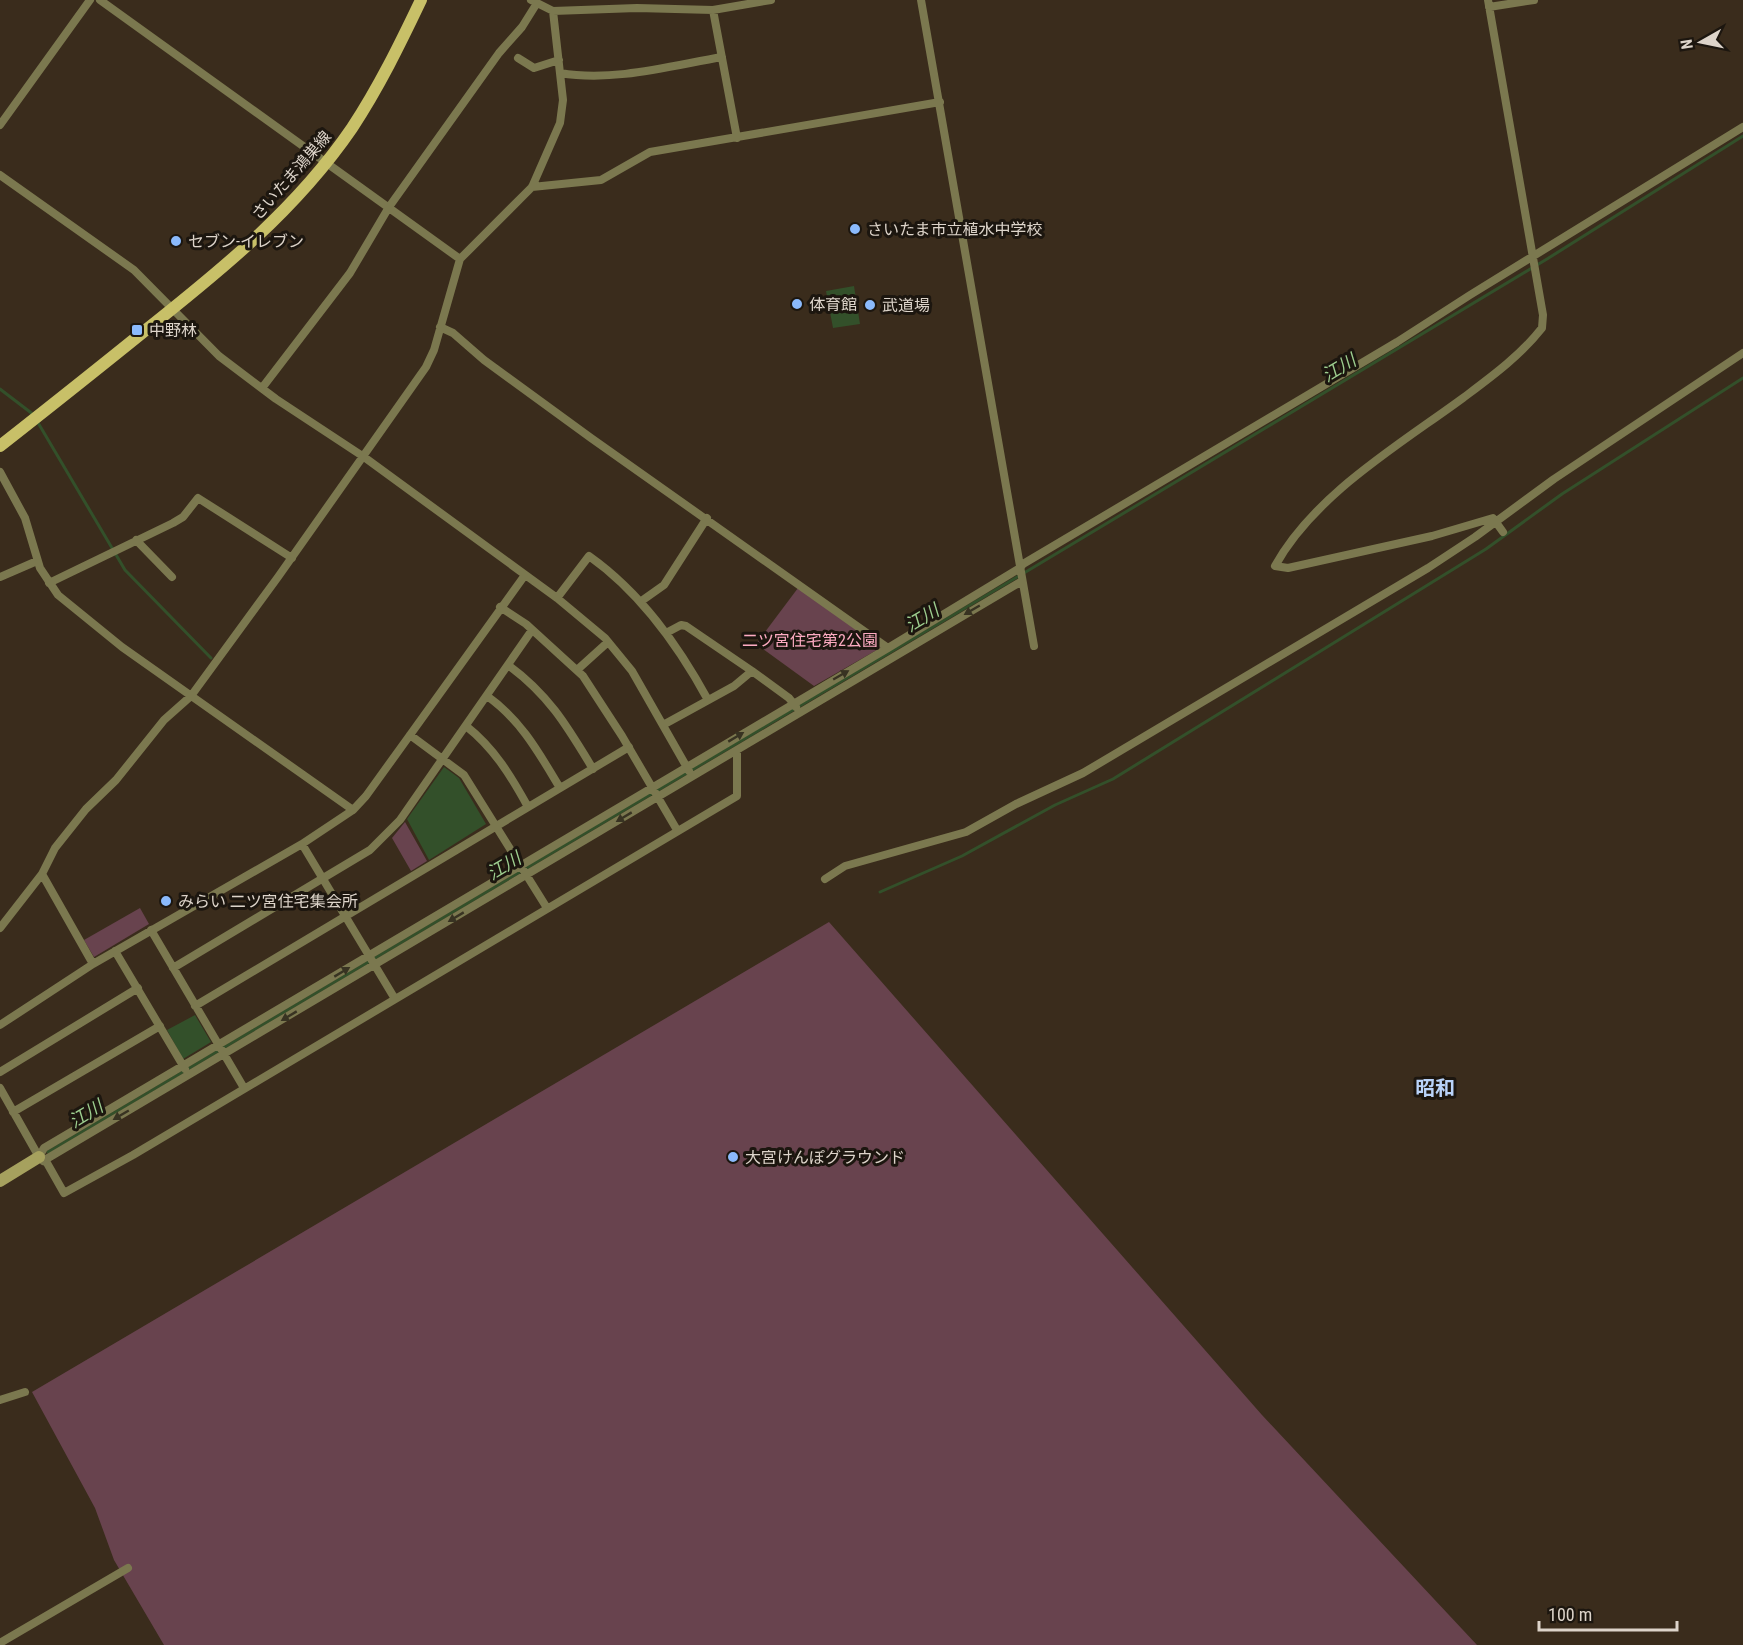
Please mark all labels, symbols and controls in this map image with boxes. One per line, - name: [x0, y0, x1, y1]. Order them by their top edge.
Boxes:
- north arrow: [1671, 12, 1731, 72]
- text: N: [1677, 38, 1697, 51]
- street label: さいたま鴻巣線: [248, 127, 335, 224]
- place label: さいたま市立植水中学校: [867, 220, 1043, 239]
- marker: さいたま市立植水中学校: [848, 222, 862, 236]
- place label: セブン-イレブン: [188, 232, 304, 251]
- marker: セブン-イレブン: [169, 234, 183, 248]
- place label: 体育館: [809, 295, 857, 314]
- place label: 武道場: [882, 296, 930, 315]
- marker: 体育館: [790, 297, 804, 311]
- marker: 武道場: [863, 298, 877, 312]
- place label: 中野林: [149, 321, 197, 340]
- marker: 中野林: [130, 323, 144, 337]
- water label: 江川: [1318, 348, 1361, 386]
- water label: 江川: [901, 598, 944, 636]
- one-way arrow: [963, 604, 980, 614]
- park label: 二ツ宮住宅第2公園: [742, 631, 878, 650]
- one-way arrow: [833, 670, 850, 680]
- one-way arrow: [728, 731, 744, 742]
- one-way arrow: [615, 812, 632, 822]
- water label: 江川: [483, 846, 526, 884]
- place label: みらい 二ツ宮住宅集会所: [178, 892, 358, 911]
- marker: みらい 二ツ宮住宅集会所: [159, 894, 173, 908]
- one-way arrow: [448, 911, 464, 922]
- one-way arrow: [334, 966, 350, 977]
- one-way arrow: [281, 1011, 297, 1022]
- district label: 昭和: [1415, 1076, 1455, 1100]
- water label: 江川: [65, 1094, 108, 1132]
- one-way arrow: [113, 1110, 129, 1121]
- place label: 大宮けんぽグラウンド: [745, 1148, 905, 1167]
- marker: 大宮けんぽグラウンド: [726, 1150, 740, 1164]
- scale bar: [1539, 1594, 1677, 1632]
- text: 100 m: [1548, 1604, 1592, 1625]

